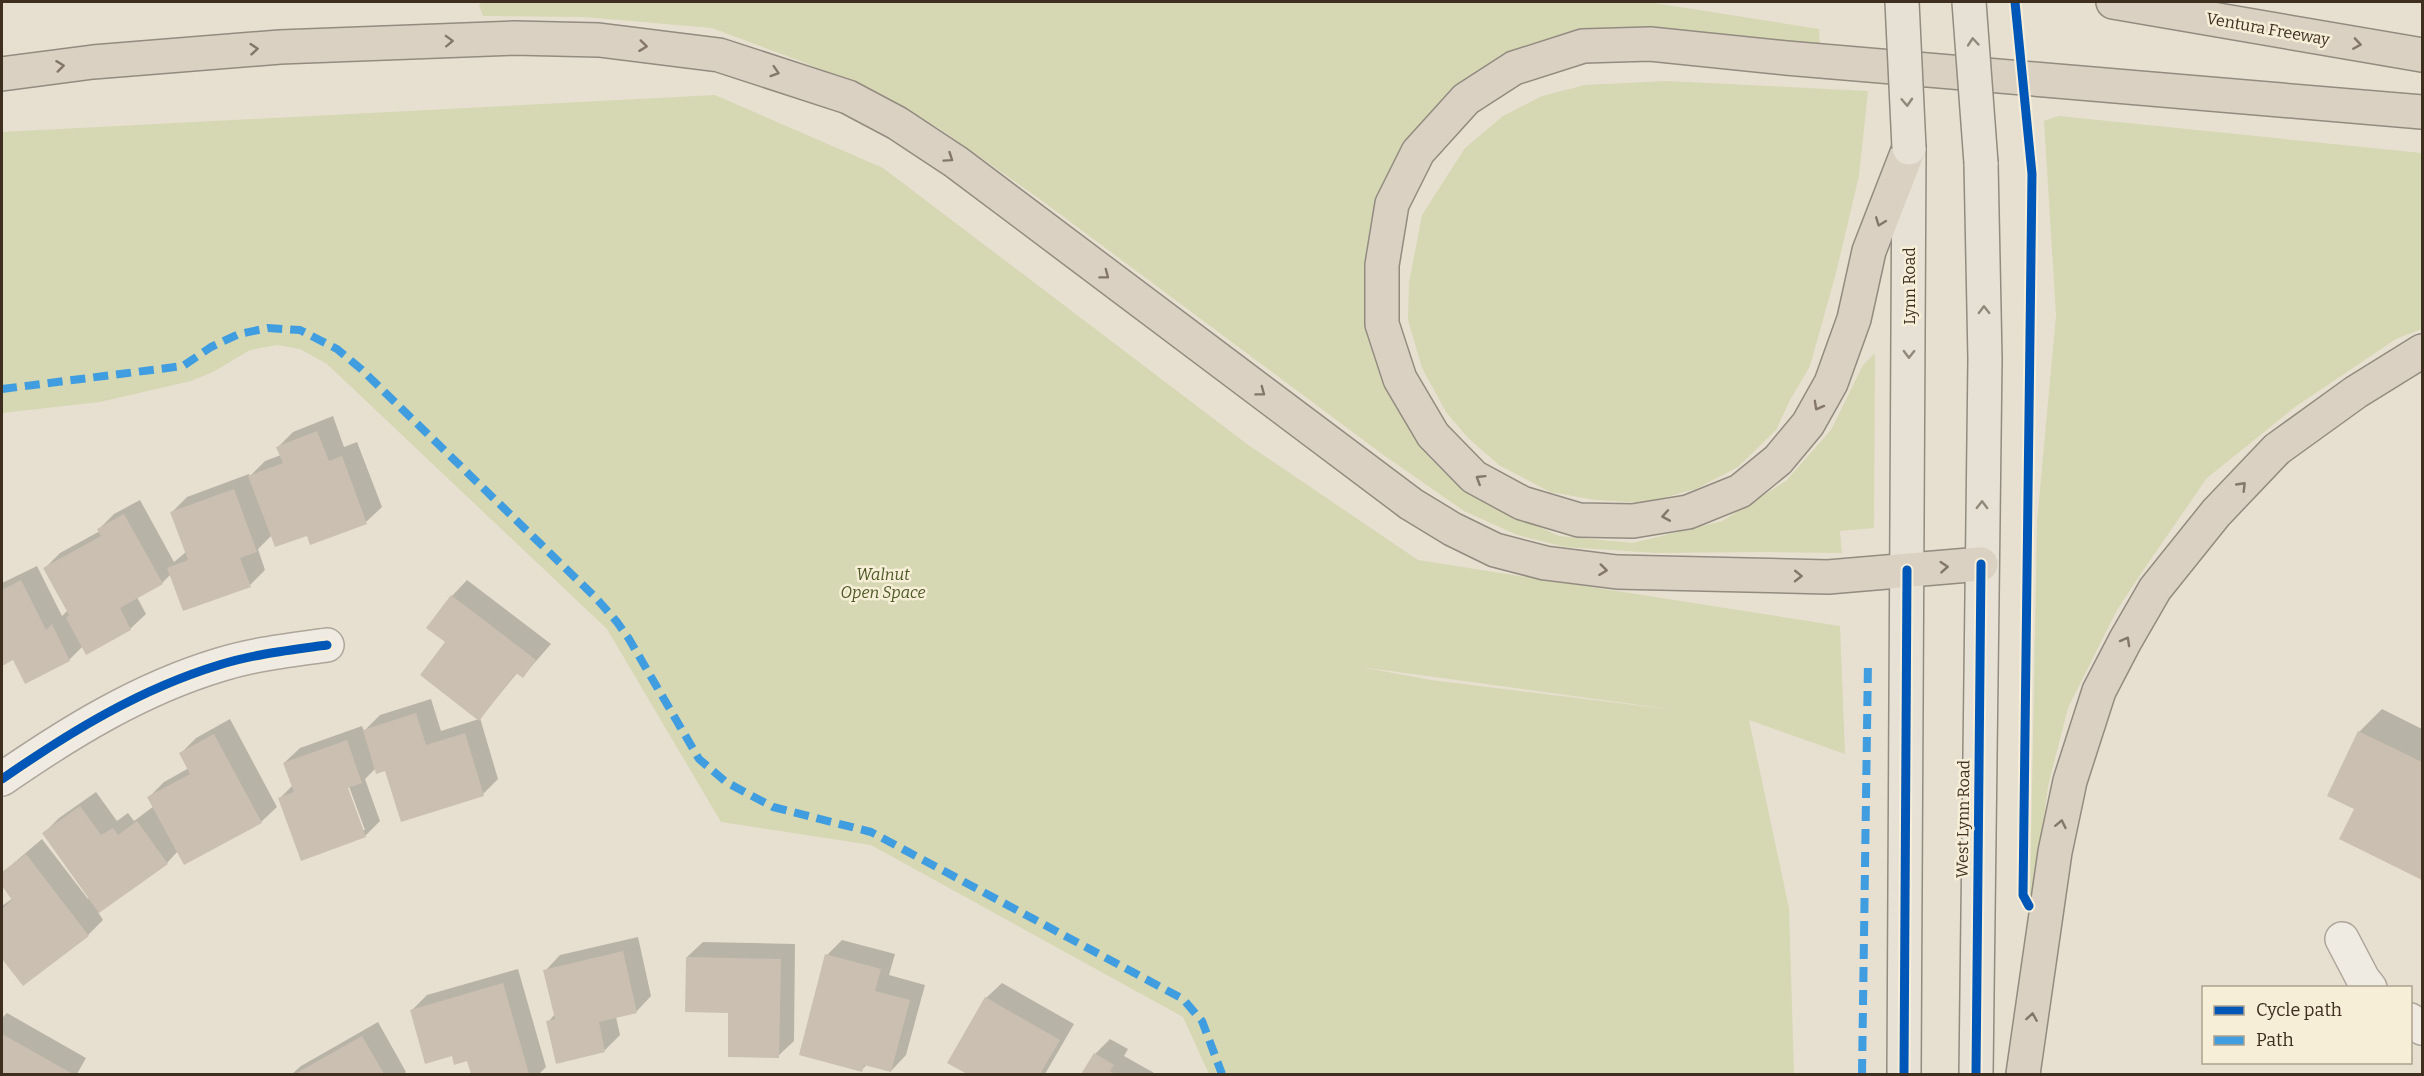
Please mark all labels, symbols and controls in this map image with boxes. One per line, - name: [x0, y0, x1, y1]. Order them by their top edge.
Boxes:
- street label: Ventura Freeway: [2205, 9, 2332, 49]
- one-way arrow: [444, 34, 453, 47]
- one-way arrow: [1967, 37, 1980, 46]
- one-way arrow: [2351, 37, 2361, 50]
- one-way arrow: [639, 39, 648, 51]
- one-way arrow: [249, 43, 258, 56]
- one-way arrow: [55, 61, 64, 73]
- one-way arrow: [769, 65, 780, 77]
- one-way arrow: [1901, 97, 1914, 106]
- one-way arrow: [942, 151, 953, 162]
- one-way arrow: [1875, 216, 1888, 227]
- street label: Lynn Road: [1900, 247, 1919, 325]
- one-way arrow: [1098, 267, 1109, 278]
- one-way arrow: [1978, 306, 1990, 315]
- one-way arrow: [1903, 349, 1915, 358]
- one-way arrow: [1254, 384, 1265, 395]
- one-way arrow: [1814, 400, 1825, 410]
- one-way arrow: [1476, 475, 1486, 487]
- one-way arrow: [2235, 482, 2246, 492]
- one-way arrow: [1976, 501, 1988, 510]
- one-way arrow: [1661, 509, 1670, 521]
- one-way arrow: [1940, 561, 1949, 574]
- one-way arrow: [1599, 564, 1608, 576]
- park label: Walnut Open Space: [840, 565, 926, 602]
- one-way arrow: [1794, 570, 1803, 582]
- one-way arrow: [2119, 637, 2130, 647]
- street label: West Lynn Road: [1952, 759, 1974, 878]
- one-way arrow: [2054, 819, 2067, 829]
- legend: [2202, 986, 2412, 1064]
- text: Cycle path: [2256, 999, 2342, 1021]
- one-way arrow: [2026, 1012, 2038, 1021]
- text: Path: [2256, 1029, 2294, 1051]

